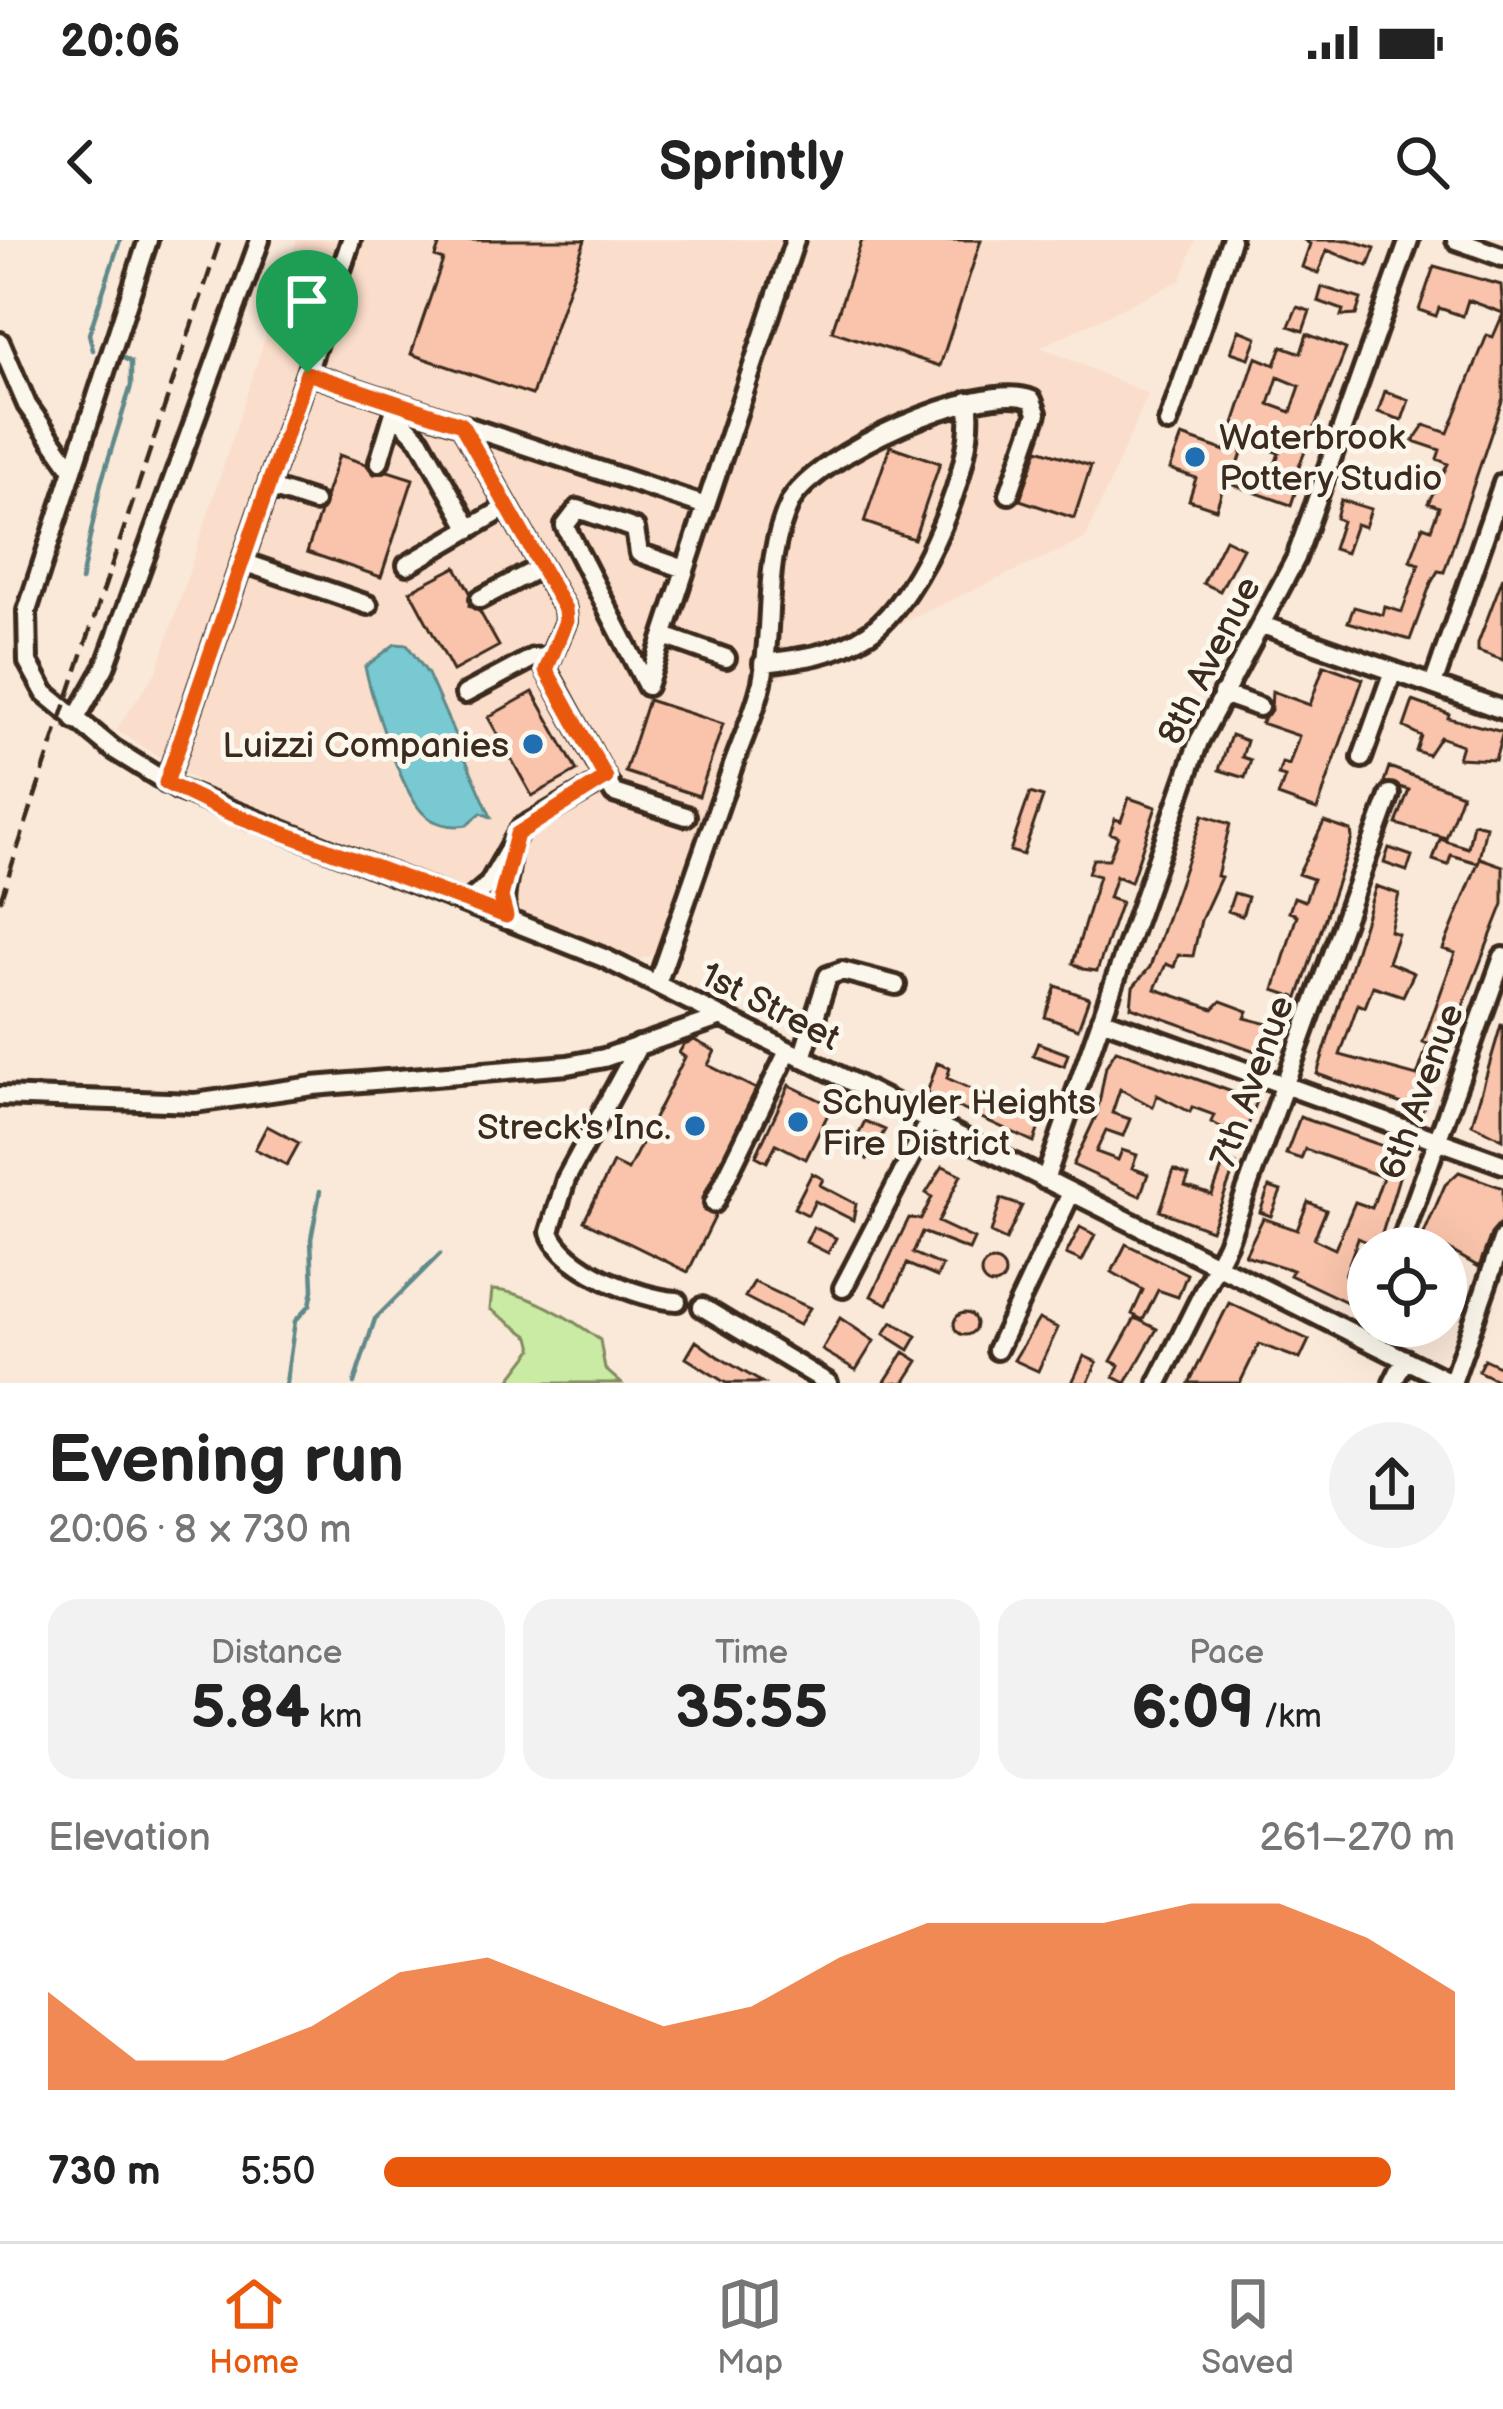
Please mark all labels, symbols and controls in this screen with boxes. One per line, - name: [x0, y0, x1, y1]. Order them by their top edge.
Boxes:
- text: 20:06: [60, 15, 180, 70]
- icon: back: [48, 129, 114, 195]
- icon: search: [1389, 129, 1455, 195]
- text: Sprintly: [659, 130, 844, 195]
- pin: [256, 250, 358, 373]
- icon: arrive: [274, 268, 340, 334]
- place label: Waterbrook Pottery Studio: [1219, 417, 1443, 501]
- marker: Waterbrook Pottery Studio: [1182, 444, 1208, 470]
- street label: 8th Avenue: [1150, 570, 1271, 752]
- place label: Luizzi Companies: [222, 725, 509, 768]
- marker: Luizzi Companies: [520, 731, 546, 757]
- street label: 1st Street: [693, 954, 847, 1061]
- street label: 7th Avenue: [1203, 990, 1304, 1173]
- street label: 6th Avenue: [1371, 998, 1474, 1185]
- place label: Schuyler Heights Fire District: [822, 1082, 1096, 1166]
- place label: Streck's Inc.: [477, 1107, 671, 1150]
- marker: Schuyler Heights Fire District: [785, 1109, 811, 1135]
- marker: Streck's Inc.: [682, 1113, 708, 1139]
- map controls: [1347, 1227, 1467, 1347]
- button: locate: [1347, 1227, 1467, 1347]
- text: Evening run: [48, 1422, 404, 1501]
- button: share: [1329, 1422, 1455, 1548]
- text: 20:06 · 8 × 730 m: [48, 1507, 352, 1554]
- text: Distance: [211, 1633, 342, 1673]
- text: Time: [715, 1633, 788, 1673]
- text: Pace: [1189, 1633, 1264, 1673]
- text: 5.84: [191, 1673, 310, 1745]
- text: 35:55: [675, 1673, 828, 1745]
- text: 6:09: [1131, 1673, 1255, 1745]
- text: km: [310, 1697, 362, 1737]
- text: /km: [1255, 1697, 1322, 1737]
- text: Elevation: [48, 1815, 211, 1862]
- text: 261–270 m: [1259, 1815, 1455, 1862]
- text: 730 m: [48, 2149, 160, 2196]
- text: 5:50: [240, 2149, 316, 2196]
- tab: Home: [209, 2271, 299, 2383]
- tab: Map: [717, 2271, 783, 2383]
- tab: Saved: [1201, 2271, 1294, 2383]

